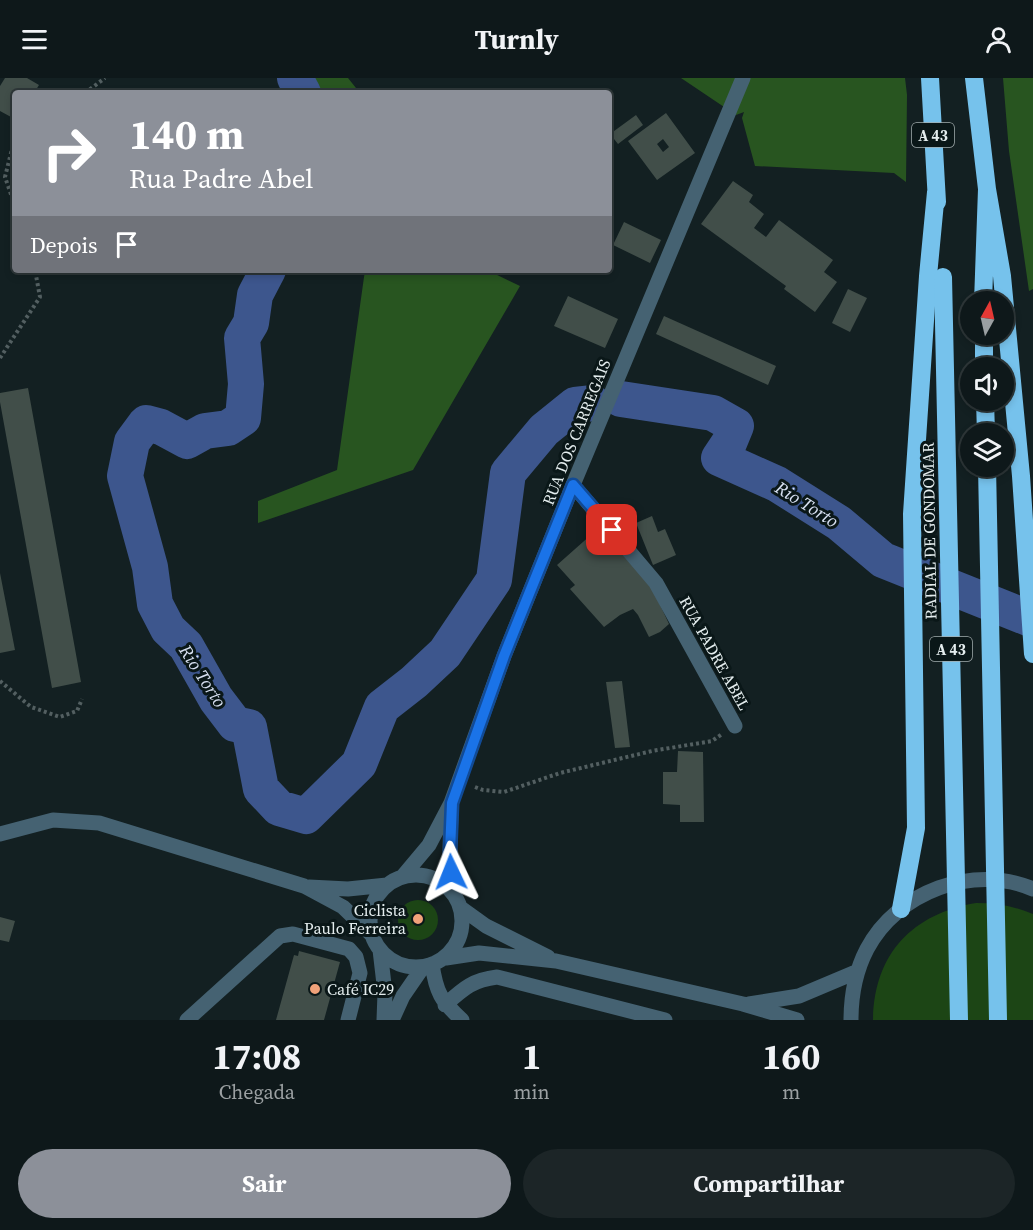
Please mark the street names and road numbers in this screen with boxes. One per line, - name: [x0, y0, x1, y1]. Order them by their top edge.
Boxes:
- road number: A 43: [912, 123, 954, 147]
- street label: RUA DOS CARREGAIS: [537, 356, 615, 508]
- street label: RADIAL DE GONDOMAR: [916, 442, 942, 620]
- street label: RUA PADRE ABEL: [674, 592, 756, 714]
- road number: A 43: [930, 637, 972, 661]

